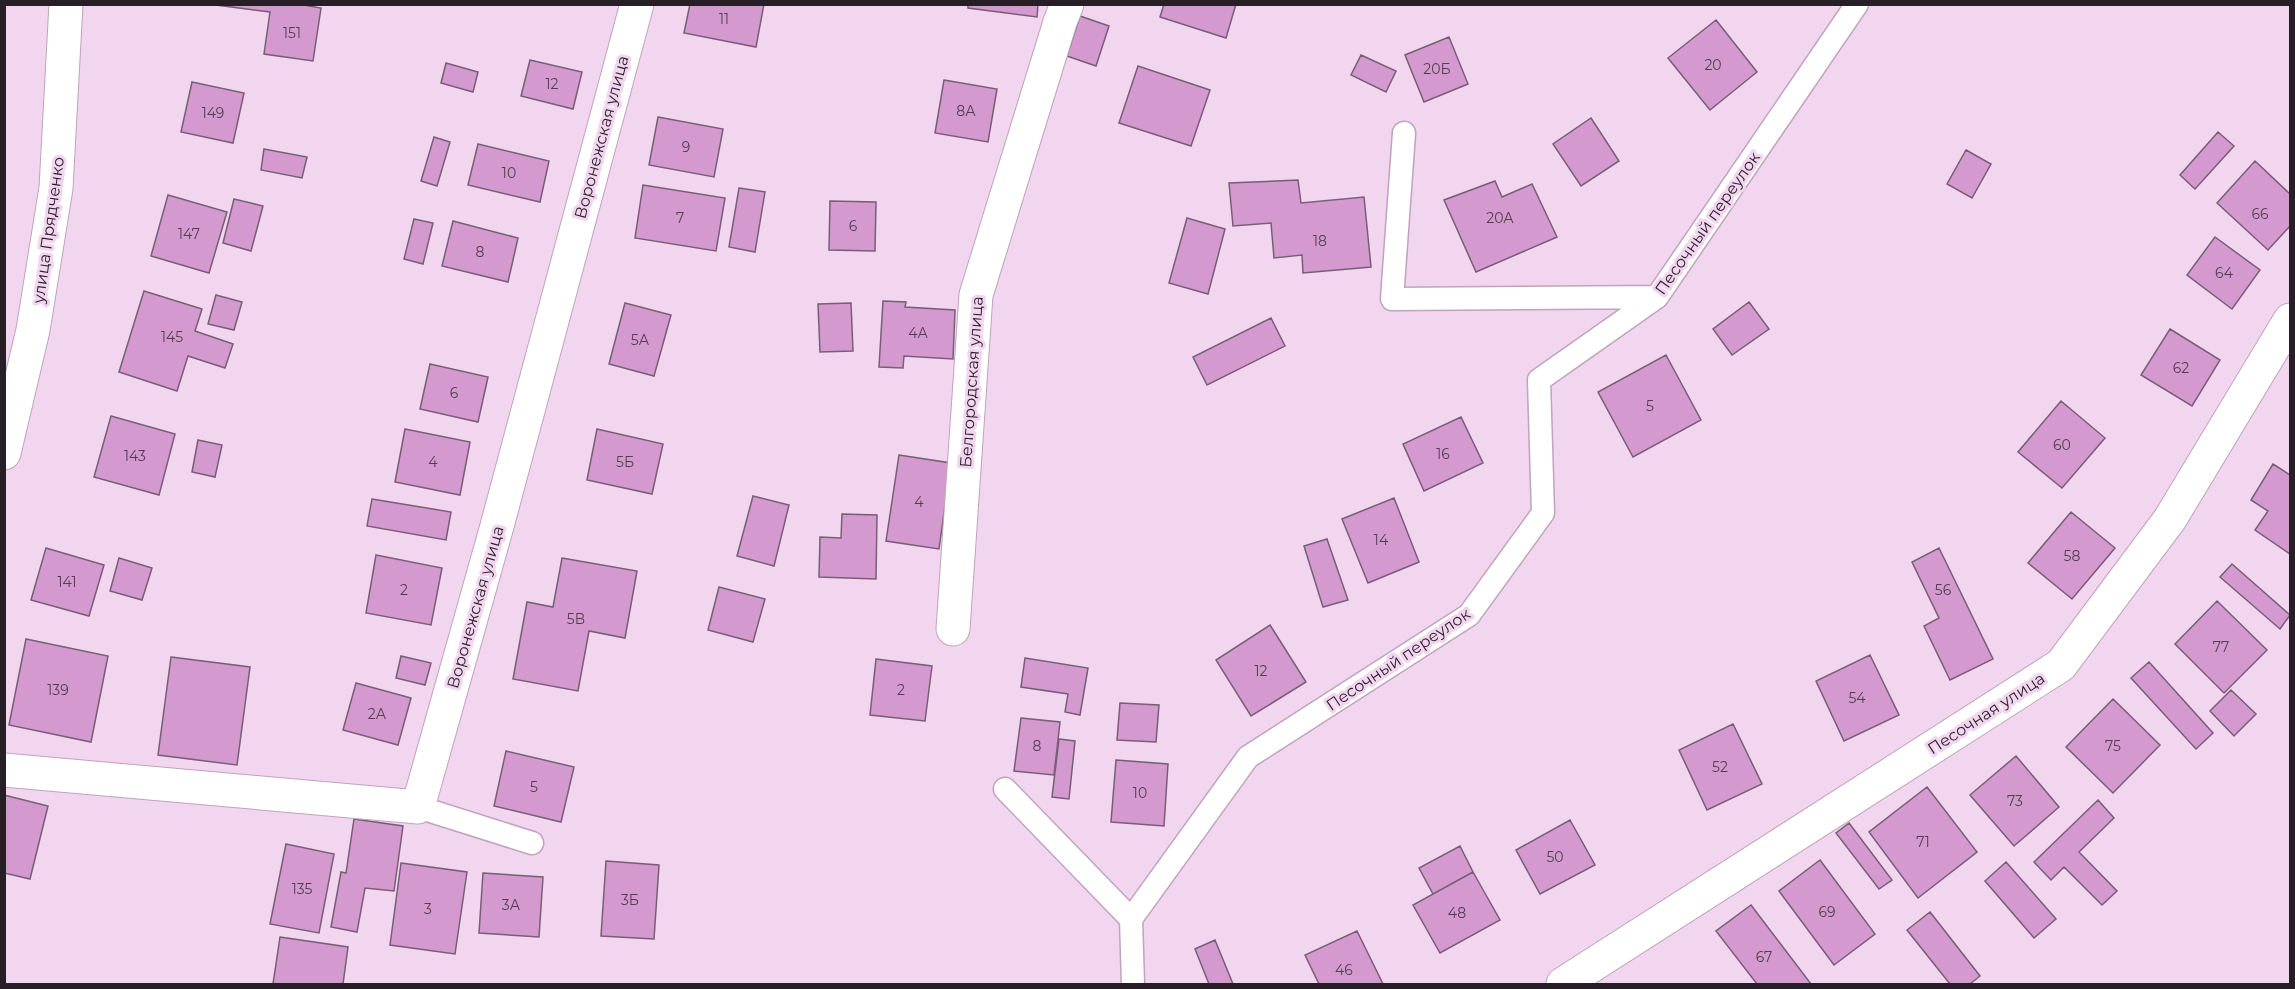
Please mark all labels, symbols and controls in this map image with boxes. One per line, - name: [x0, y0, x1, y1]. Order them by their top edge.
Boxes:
- house number: 11: [719, 10, 729, 28]
- house number: 151: [283, 24, 301, 42]
- street label: Воронежская улица: [571, 54, 632, 221]
- house number: 20: [1704, 56, 1722, 74]
- house number: 20Б: [1423, 60, 1451, 78]
- house number: 12: [545, 75, 559, 93]
- house number: 8А: [956, 102, 976, 120]
- house number: 149: [202, 104, 224, 122]
- house number: 9: [682, 138, 690, 156]
- street label: Песочный переулок: [1651, 148, 1764, 298]
- street label: улица Прядченко: [29, 156, 68, 305]
- house number: 10: [502, 164, 516, 182]
- house number: 66: [2251, 205, 2269, 223]
- house number: 7: [676, 209, 684, 227]
- house number: 20А: [1486, 209, 1514, 227]
- house number: 6: [849, 217, 858, 235]
- house number: 147: [178, 225, 200, 243]
- house number: 18: [1313, 232, 1327, 250]
- house number: 8: [476, 243, 485, 261]
- house number: 64: [2215, 264, 2234, 282]
- street label: Белгородская улица: [956, 296, 987, 468]
- house number: 4А: [908, 324, 928, 342]
- house number: 145: [161, 328, 183, 346]
- house number: 5А: [631, 331, 650, 349]
- house number: 62: [2173, 359, 2189, 377]
- house number: 6: [450, 384, 459, 402]
- house number: 5: [1646, 397, 1654, 415]
- house number: 60: [2053, 436, 2071, 454]
- house number: 16: [1436, 445, 1450, 463]
- house number: 143: [124, 447, 146, 465]
- house number: 4: [428, 453, 438, 471]
- house number: 5Б: [616, 453, 634, 471]
- house number: 4: [914, 493, 924, 511]
- street label: Воронежская улица: [443, 524, 508, 691]
- house number: 14: [1374, 531, 1389, 549]
- house number: 58: [2064, 547, 2080, 565]
- house number: 141: [57, 573, 77, 591]
- house number: 2: [400, 581, 408, 599]
- house number: 56: [1935, 581, 1952, 599]
- street label: Песочный переулок: [1323, 604, 1475, 715]
- house number: 5В: [567, 610, 585, 628]
- house number: 77: [2213, 638, 2229, 656]
- house number: 12: [1254, 662, 1268, 680]
- street label: Песочная улица: [1924, 669, 2048, 758]
- house number: 139: [47, 681, 69, 699]
- house number: 2: [897, 681, 905, 699]
- house number: 54: [1848, 689, 1866, 707]
- house number: 2А: [368, 705, 387, 723]
- house number: 8: [1033, 737, 1042, 755]
- house number: 75: [2105, 737, 2121, 755]
- house number: 52: [1712, 758, 1728, 776]
- house number: 5: [530, 778, 538, 796]
- house number: 10: [1133, 784, 1147, 802]
- house number: 73: [2007, 792, 2023, 810]
- house number: 71: [1916, 833, 1930, 851]
- house number: 50: [1546, 848, 1564, 866]
- house number: 135: [292, 880, 312, 898]
- house number: 3Б: [621, 891, 639, 909]
- house number: 3А: [502, 896, 521, 914]
- house number: 3: [424, 900, 432, 918]
- house number: 69: [1818, 903, 1836, 921]
- house number: 48: [1448, 904, 1466, 922]
- house number: 67: [1756, 948, 1772, 966]
- house number: 46: [1335, 961, 1353, 979]

